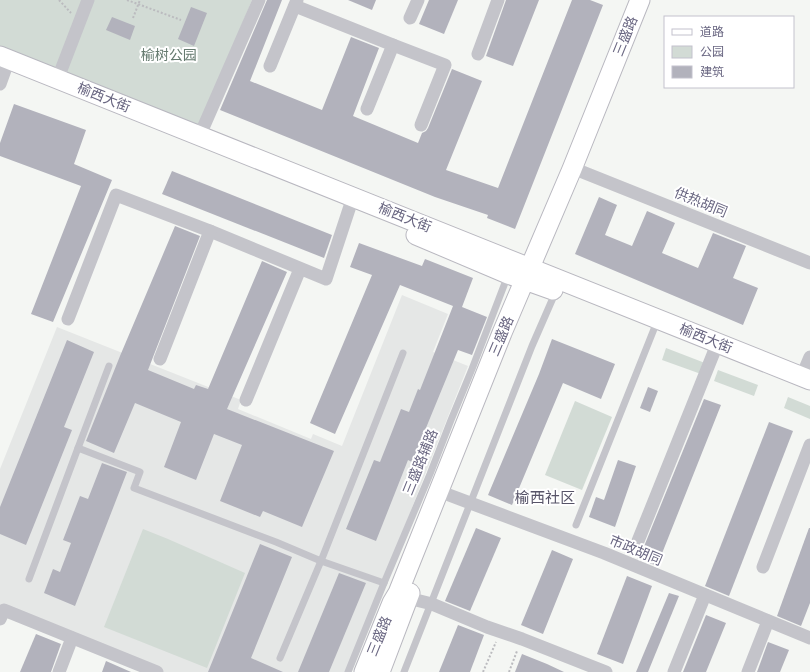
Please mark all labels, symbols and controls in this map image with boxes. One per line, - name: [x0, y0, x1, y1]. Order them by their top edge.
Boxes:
- street label: 三盛路: [609, 13, 640, 58]
- legend: [664, 16, 794, 88]
- text: 道路: [700, 24, 724, 38]
- text: 公园: [700, 44, 724, 58]
- park label: 榆树公园: [141, 46, 197, 63]
- text: 建筑: [700, 64, 724, 78]
- street label: 榆西大街: [75, 78, 133, 115]
- street label: 供热胡同: [672, 183, 730, 220]
- street label: 榆西大街: [376, 198, 434, 235]
- street label: 三盛路: [485, 313, 517, 358]
- street label: 榆西大街: [677, 319, 735, 356]
- street label: 三盛路辅路: [399, 426, 441, 497]
- district label: 榆西社区: [515, 488, 575, 506]
- street label: 市政胡同: [607, 531, 665, 568]
- street label: 三盛路: [363, 613, 394, 658]

